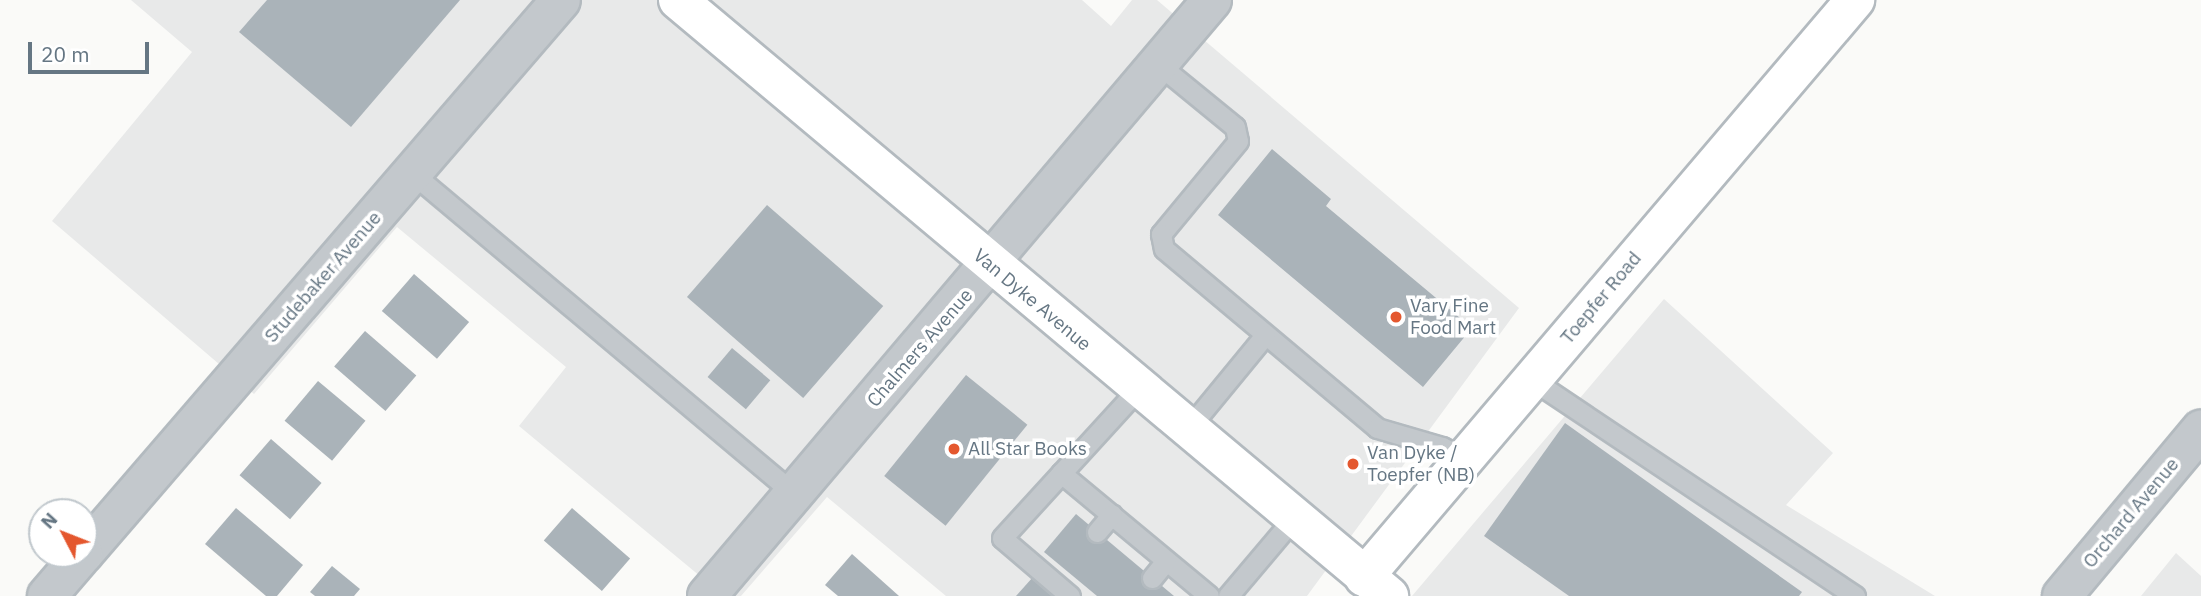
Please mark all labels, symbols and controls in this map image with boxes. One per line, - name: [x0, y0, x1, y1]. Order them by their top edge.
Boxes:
- scale bar: [32, 28, 152, 72]
- text: 20 m: [41, 40, 90, 68]
- street label: Studebaker Avenue: [260, 207, 386, 347]
- street label: Van Dyke Avenue: [968, 244, 1096, 356]
- street label: Toepfer Road: [1556, 247, 1646, 349]
- street label: Chalmers Avenue: [862, 284, 978, 412]
- place label: Vary Fine Food Mart: [1410, 295, 1496, 339]
- marker: Vary Fine Food Mart: [1388, 309, 1404, 325]
- place label: All Star Books: [968, 438, 1087, 460]
- marker: All Star Books: [946, 441, 962, 457]
- place label: Van Dyke / Toepfer (NB): [1367, 442, 1475, 486]
- street label: Orchard Avenue: [2078, 453, 2184, 573]
- marker: Van Dyke / Toepfer (NB): [1345, 456, 1361, 472]
- north arrow: [28, 498, 98, 568]
- text: N: [35, 507, 62, 533]

